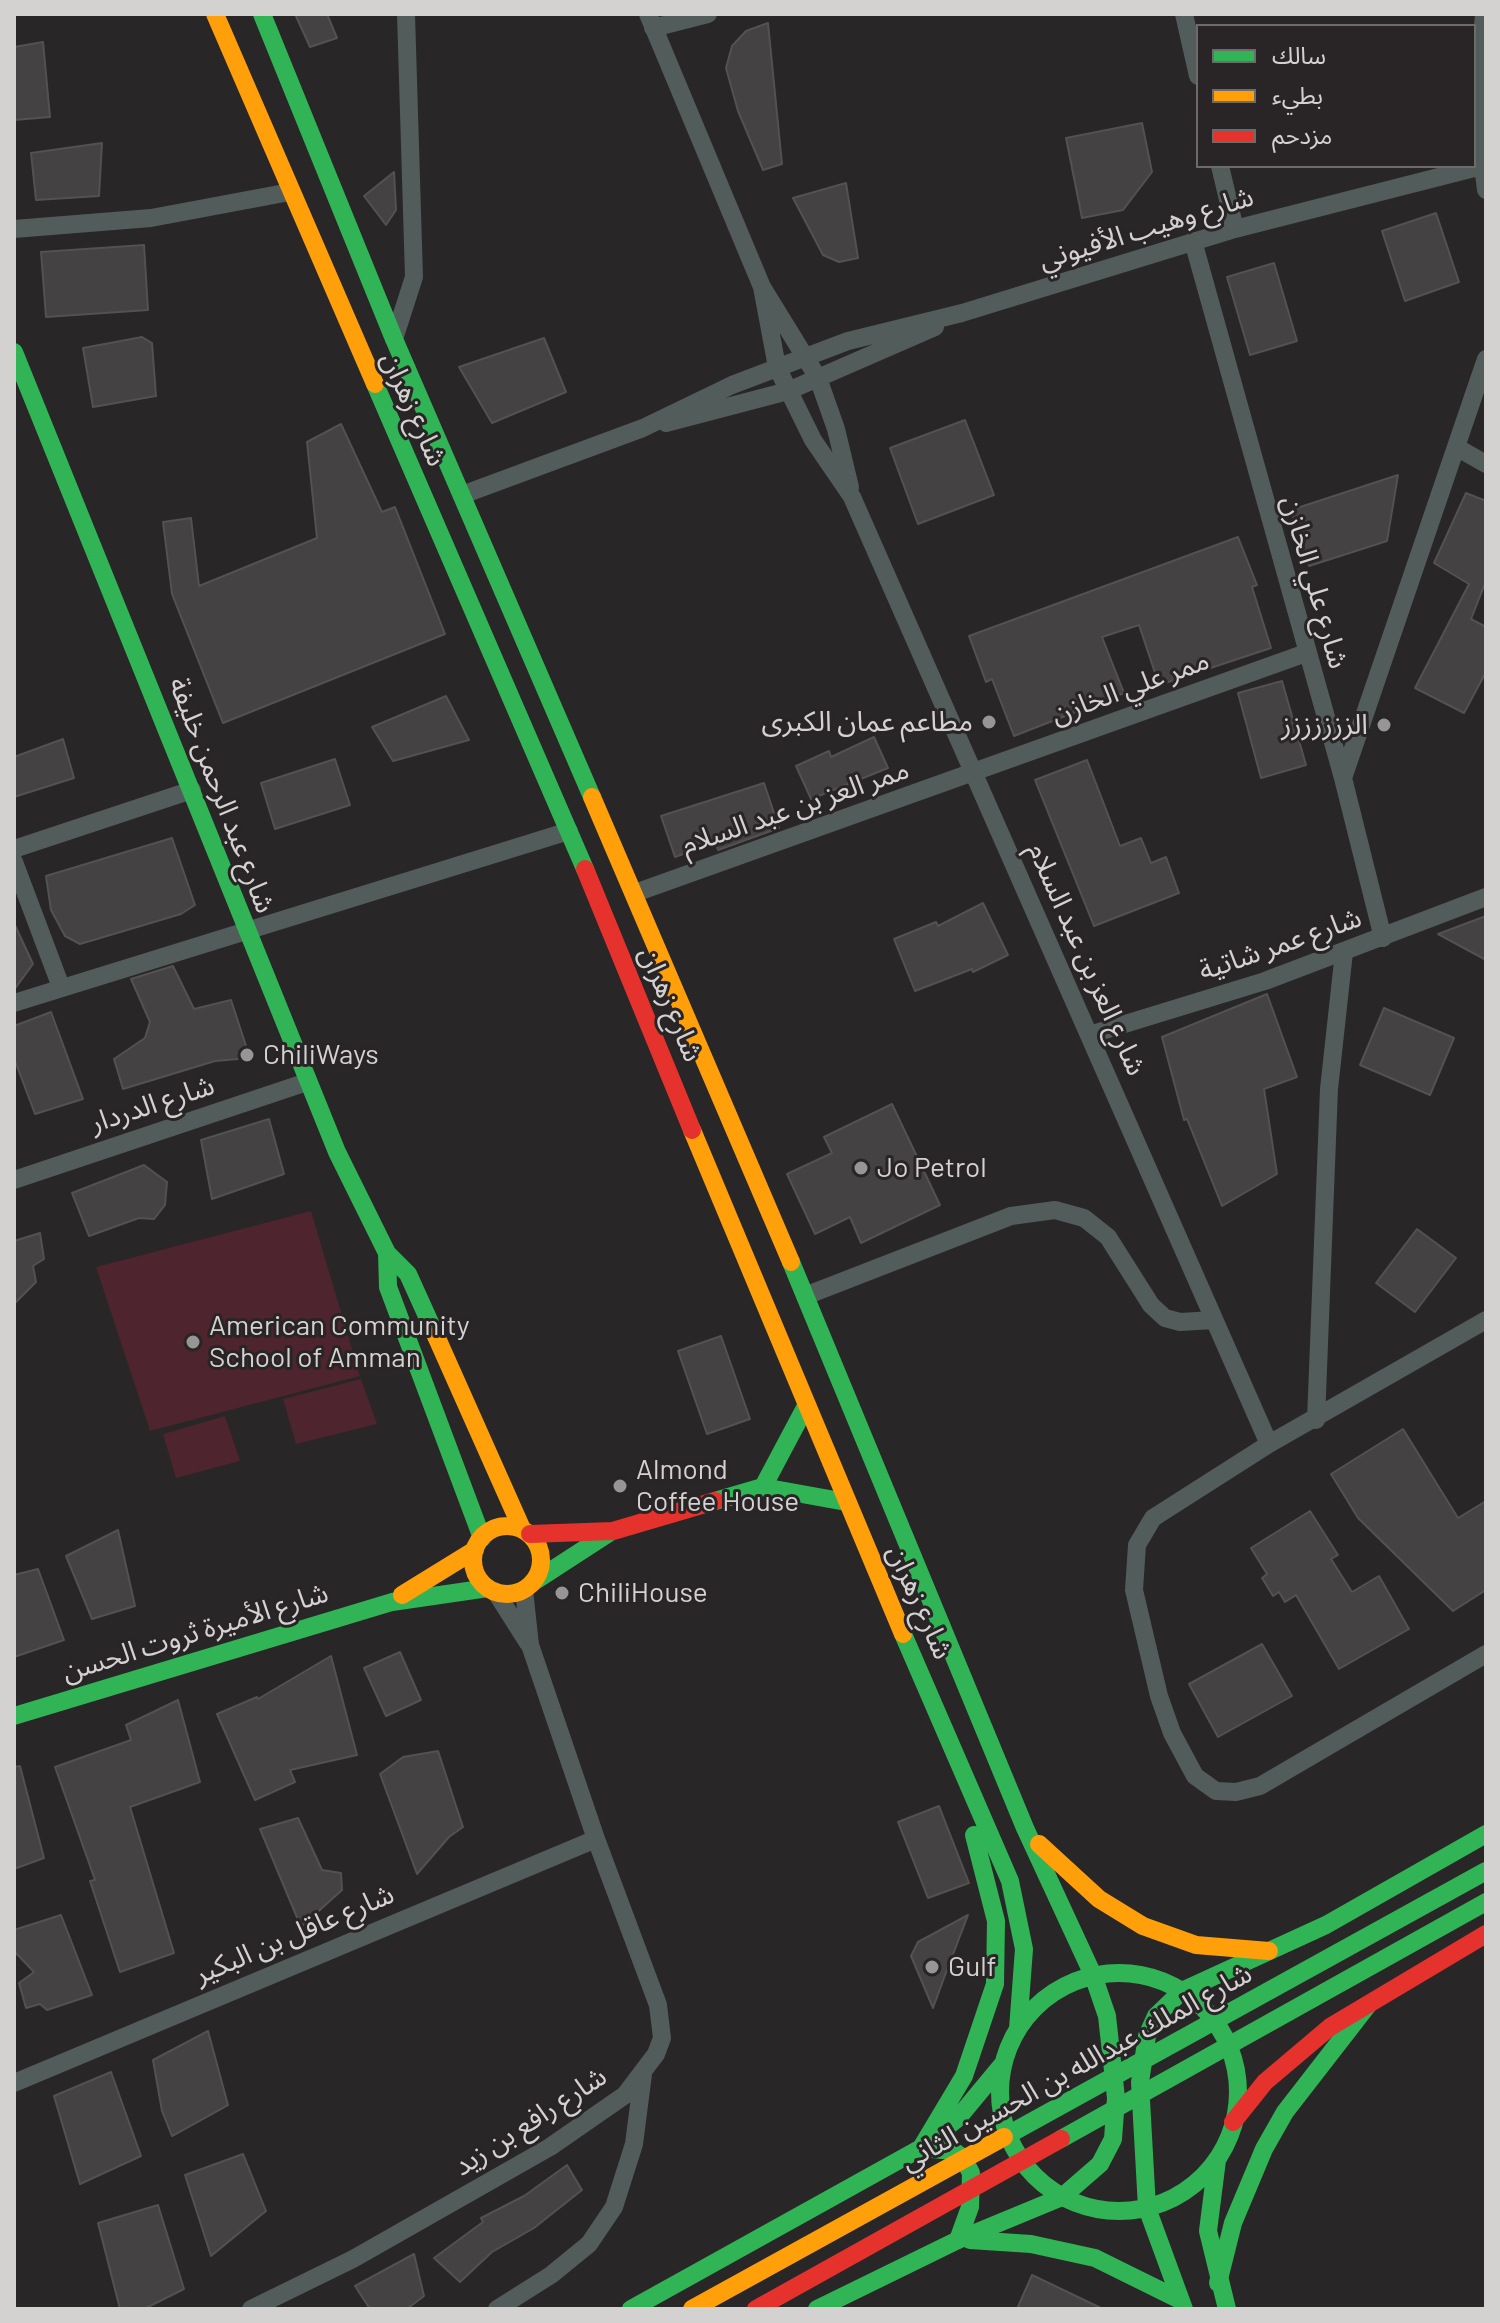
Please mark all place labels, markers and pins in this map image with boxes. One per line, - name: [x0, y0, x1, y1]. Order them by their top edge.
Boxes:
- place label: مطاعم عمان الكبرى: [762, 705, 973, 739]
- place label: الززززززز: [1281, 708, 1368, 742]
- marker: مطاعم عمان الكبرى: [980, 713, 998, 731]
- marker: الززززززز: [1375, 716, 1393, 734]
- place label: ChiliWays: [263, 1038, 379, 1072]
- marker: ChiliWays: [238, 1046, 256, 1064]
- place label: Jo Petrol: [877, 1151, 987, 1185]
- marker: Jo Petrol: [852, 1159, 870, 1177]
- place label: American Community School of Amman: [209, 1309, 470, 1375]
- marker: American Community School of Amman: [184, 1333, 202, 1351]
- place label: Almond Coffee House: [636, 1453, 799, 1519]
- marker: Almond Coffee House: [611, 1477, 629, 1495]
- place label: ChiliHouse: [578, 1576, 708, 1610]
- marker: ChiliHouse: [553, 1584, 571, 1602]
- place label: Gulf: [948, 1950, 997, 1984]
- marker: Gulf: [923, 1958, 941, 1976]

